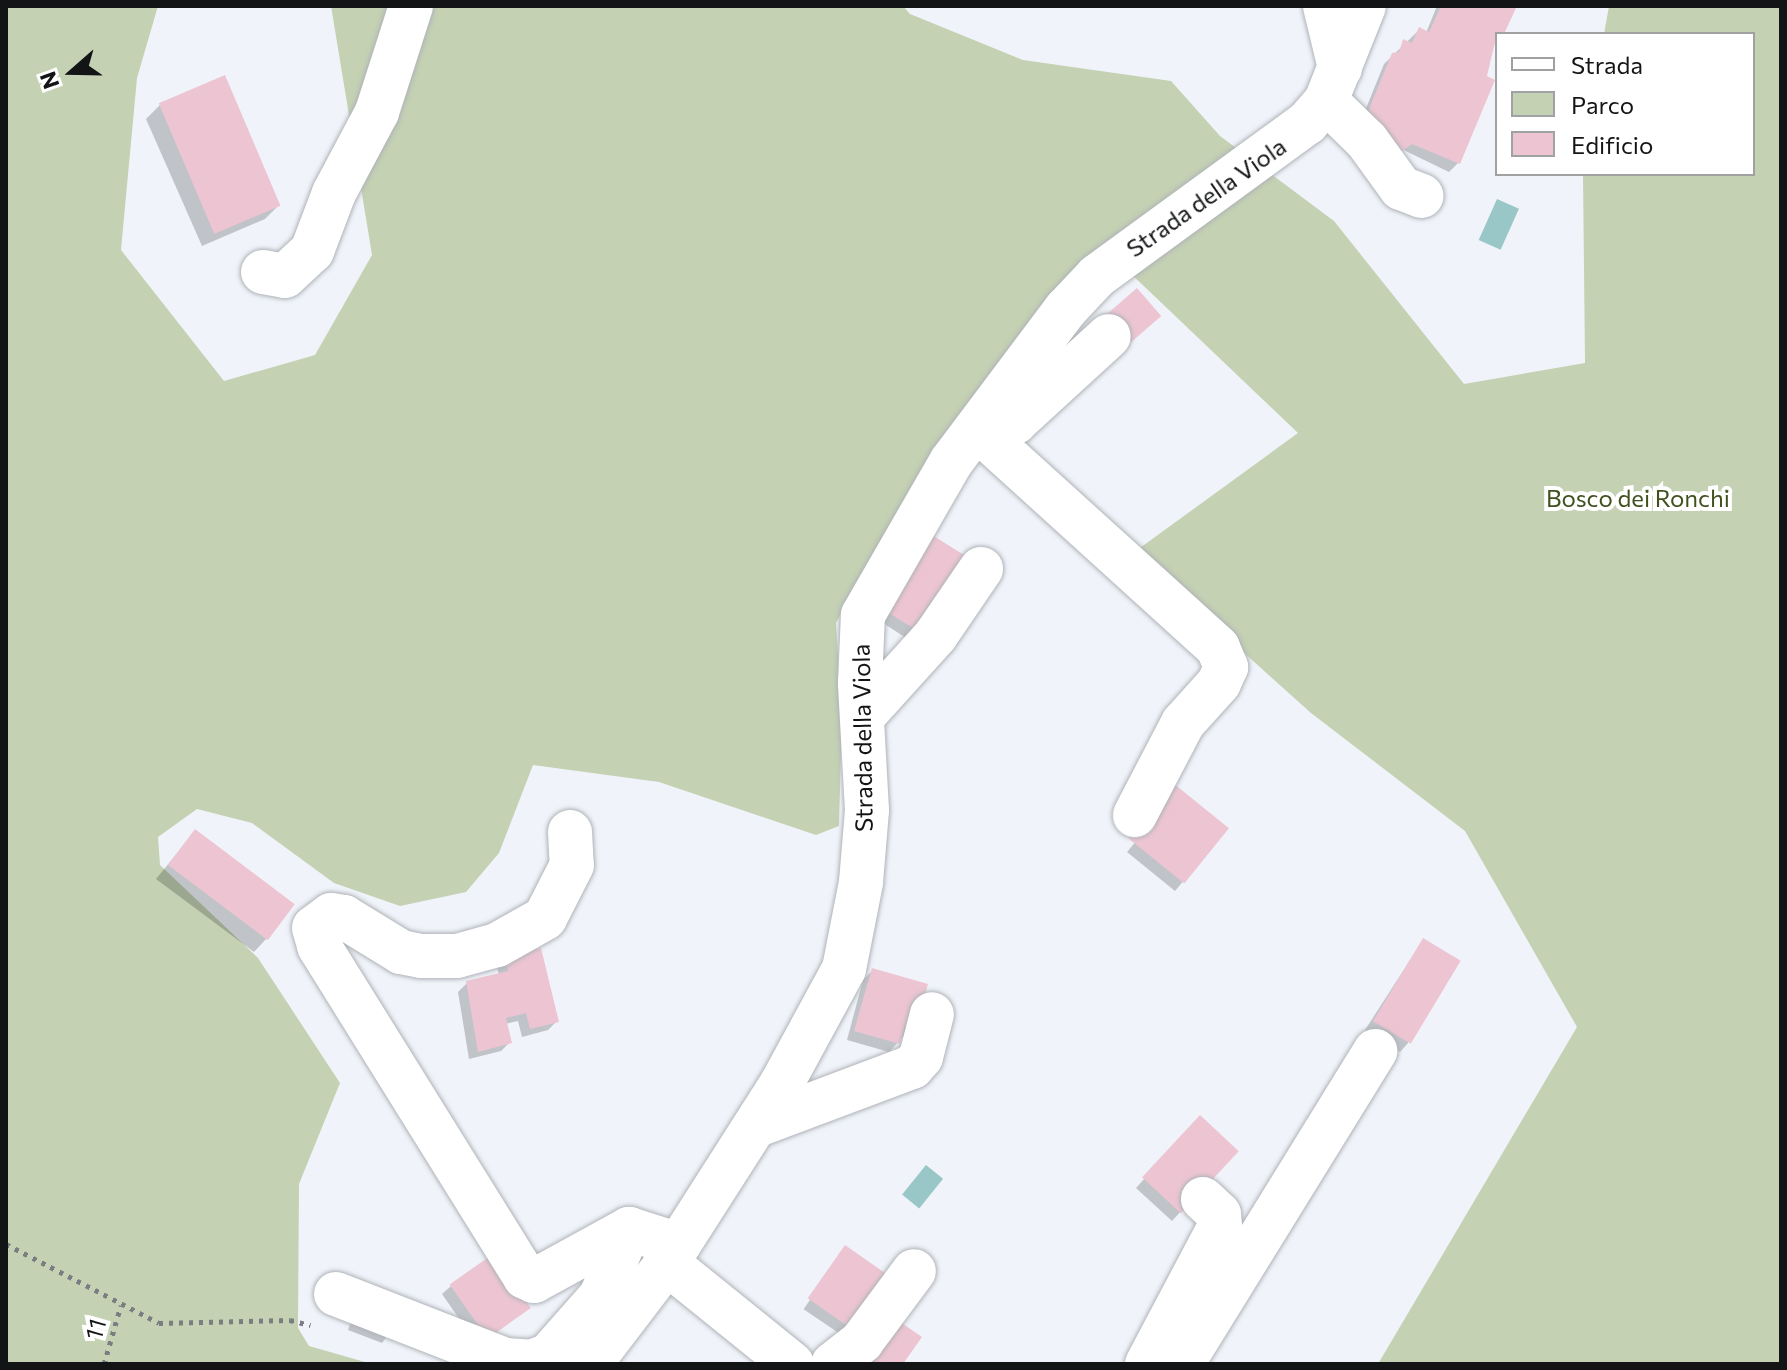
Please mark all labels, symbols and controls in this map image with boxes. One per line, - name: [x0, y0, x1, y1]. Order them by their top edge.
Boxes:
- north arrow: [32, 32, 112, 112]
- legend: [1495, 32, 1755, 176]
- text: Strada: [1571, 50, 1643, 79]
- text: N: [33, 68, 64, 93]
- text: Parco: [1571, 90, 1634, 119]
- text: Edificio: [1571, 130, 1653, 159]
- street label: Strada della Viola: [1121, 131, 1291, 263]
- park label: Bosco dei Ronchi: [1546, 484, 1730, 512]
- street label: Strada della Viola: [846, 644, 878, 832]
- street label: 11: [78, 1315, 112, 1343]

